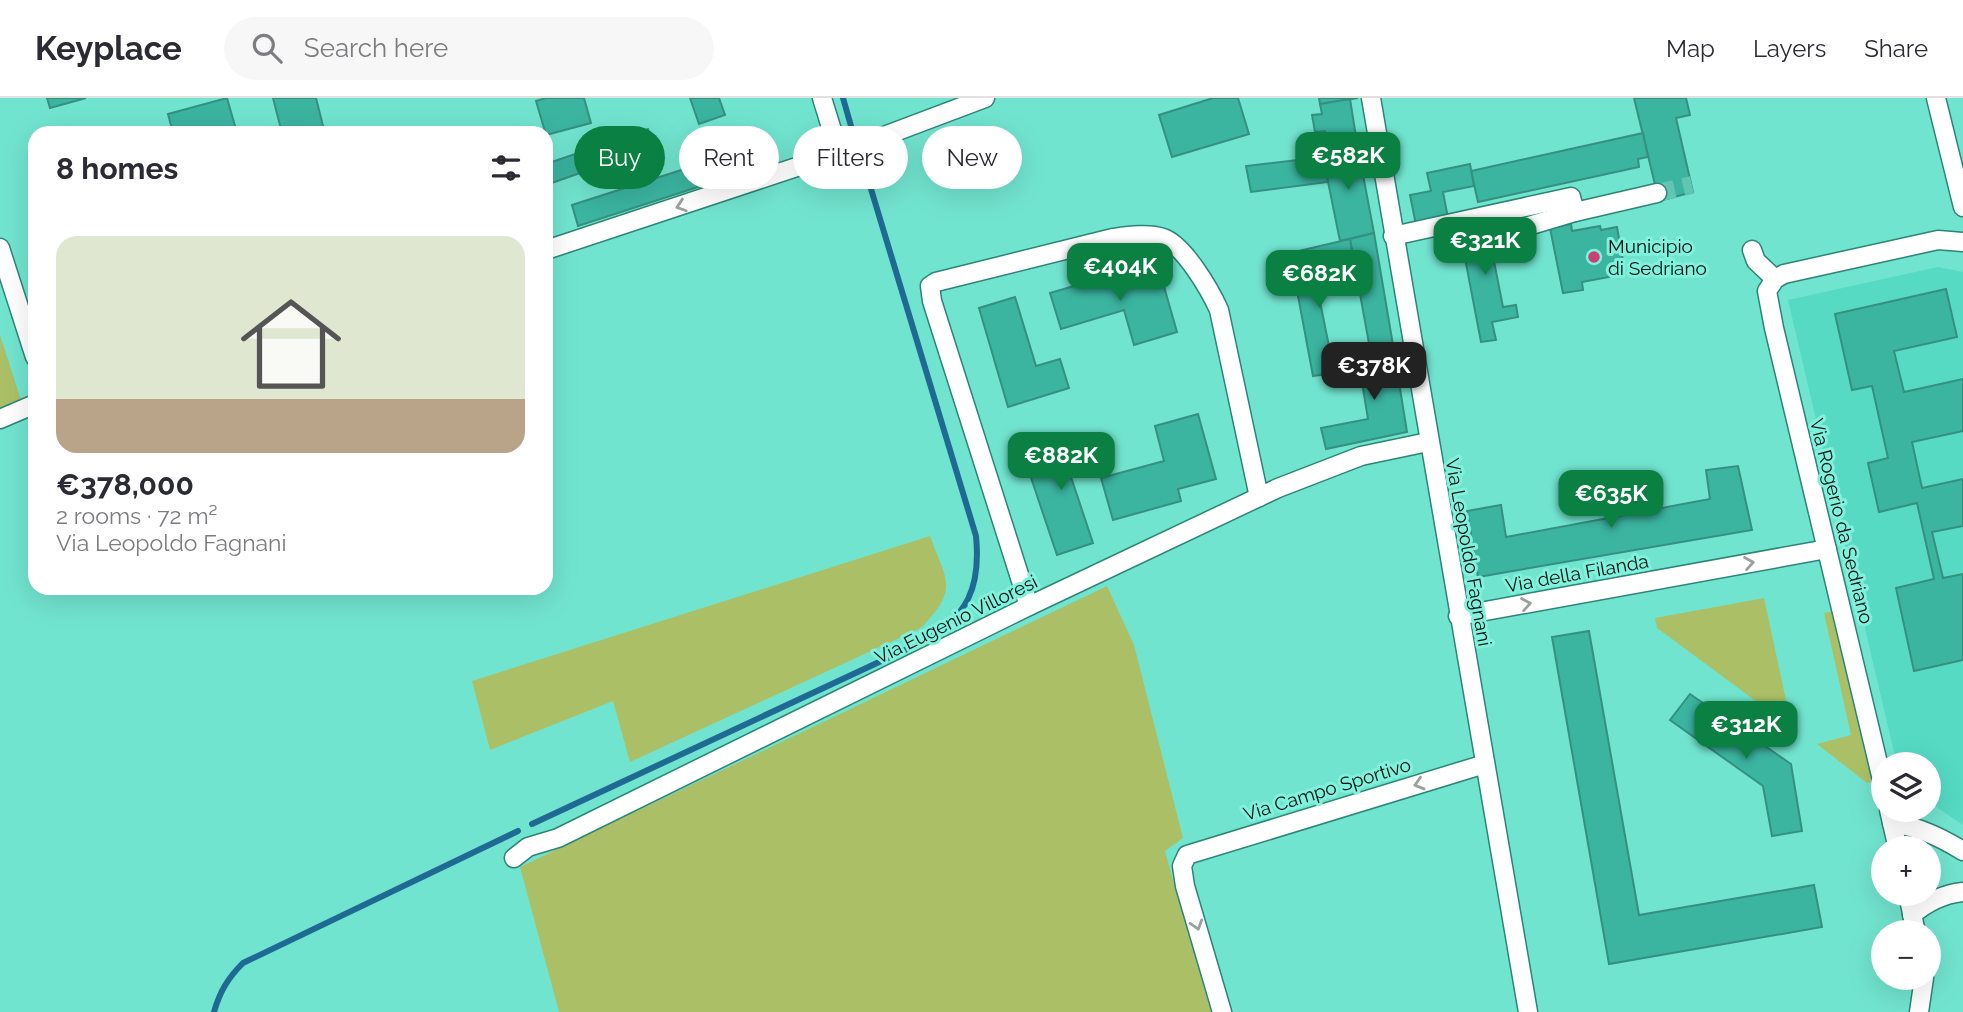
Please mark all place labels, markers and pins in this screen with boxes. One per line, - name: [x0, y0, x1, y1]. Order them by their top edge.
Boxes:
- pin: €582K: [1299, 132, 1397, 192]
- pin: €321K: [1436, 218, 1534, 277]
- place label: Municipio di Sedriano: [1608, 235, 1707, 279]
- pin: €404K: [1071, 244, 1169, 303]
- marker: Municipio di Sedriano: [1586, 249, 1602, 265]
- pin: €682K: [1270, 250, 1368, 310]
- pin: €378K: [1325, 342, 1423, 402]
- pin: €882K: [1012, 432, 1110, 492]
- pin: €635K: [1562, 470, 1660, 530]
- pin: €312K: [1697, 702, 1795, 761]

